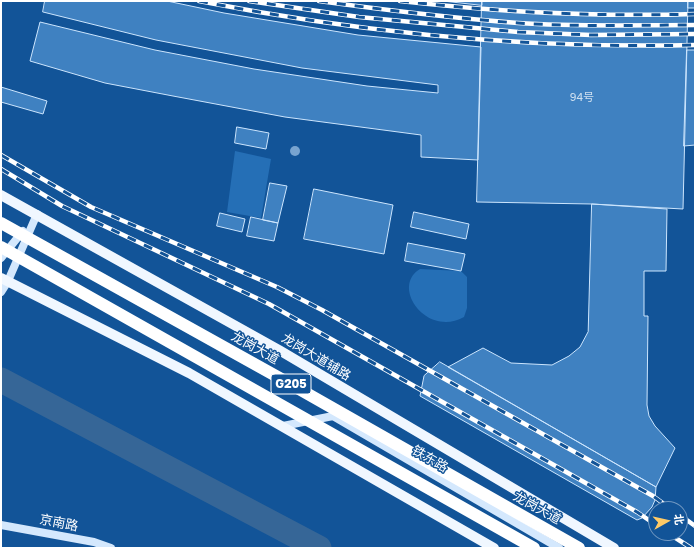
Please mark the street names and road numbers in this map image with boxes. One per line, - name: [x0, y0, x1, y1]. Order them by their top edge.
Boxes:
- street label: 龙岗大道: [228, 329, 282, 367]
- street label: 龙岗大道辅路: [279, 330, 353, 384]
- road number: G205: [271, 374, 311, 394]
- street label: 铁东路: [409, 442, 451, 476]
- street label: 龙岗大道: [510, 489, 564, 527]
- street label: 京南路: [38, 512, 80, 534]

